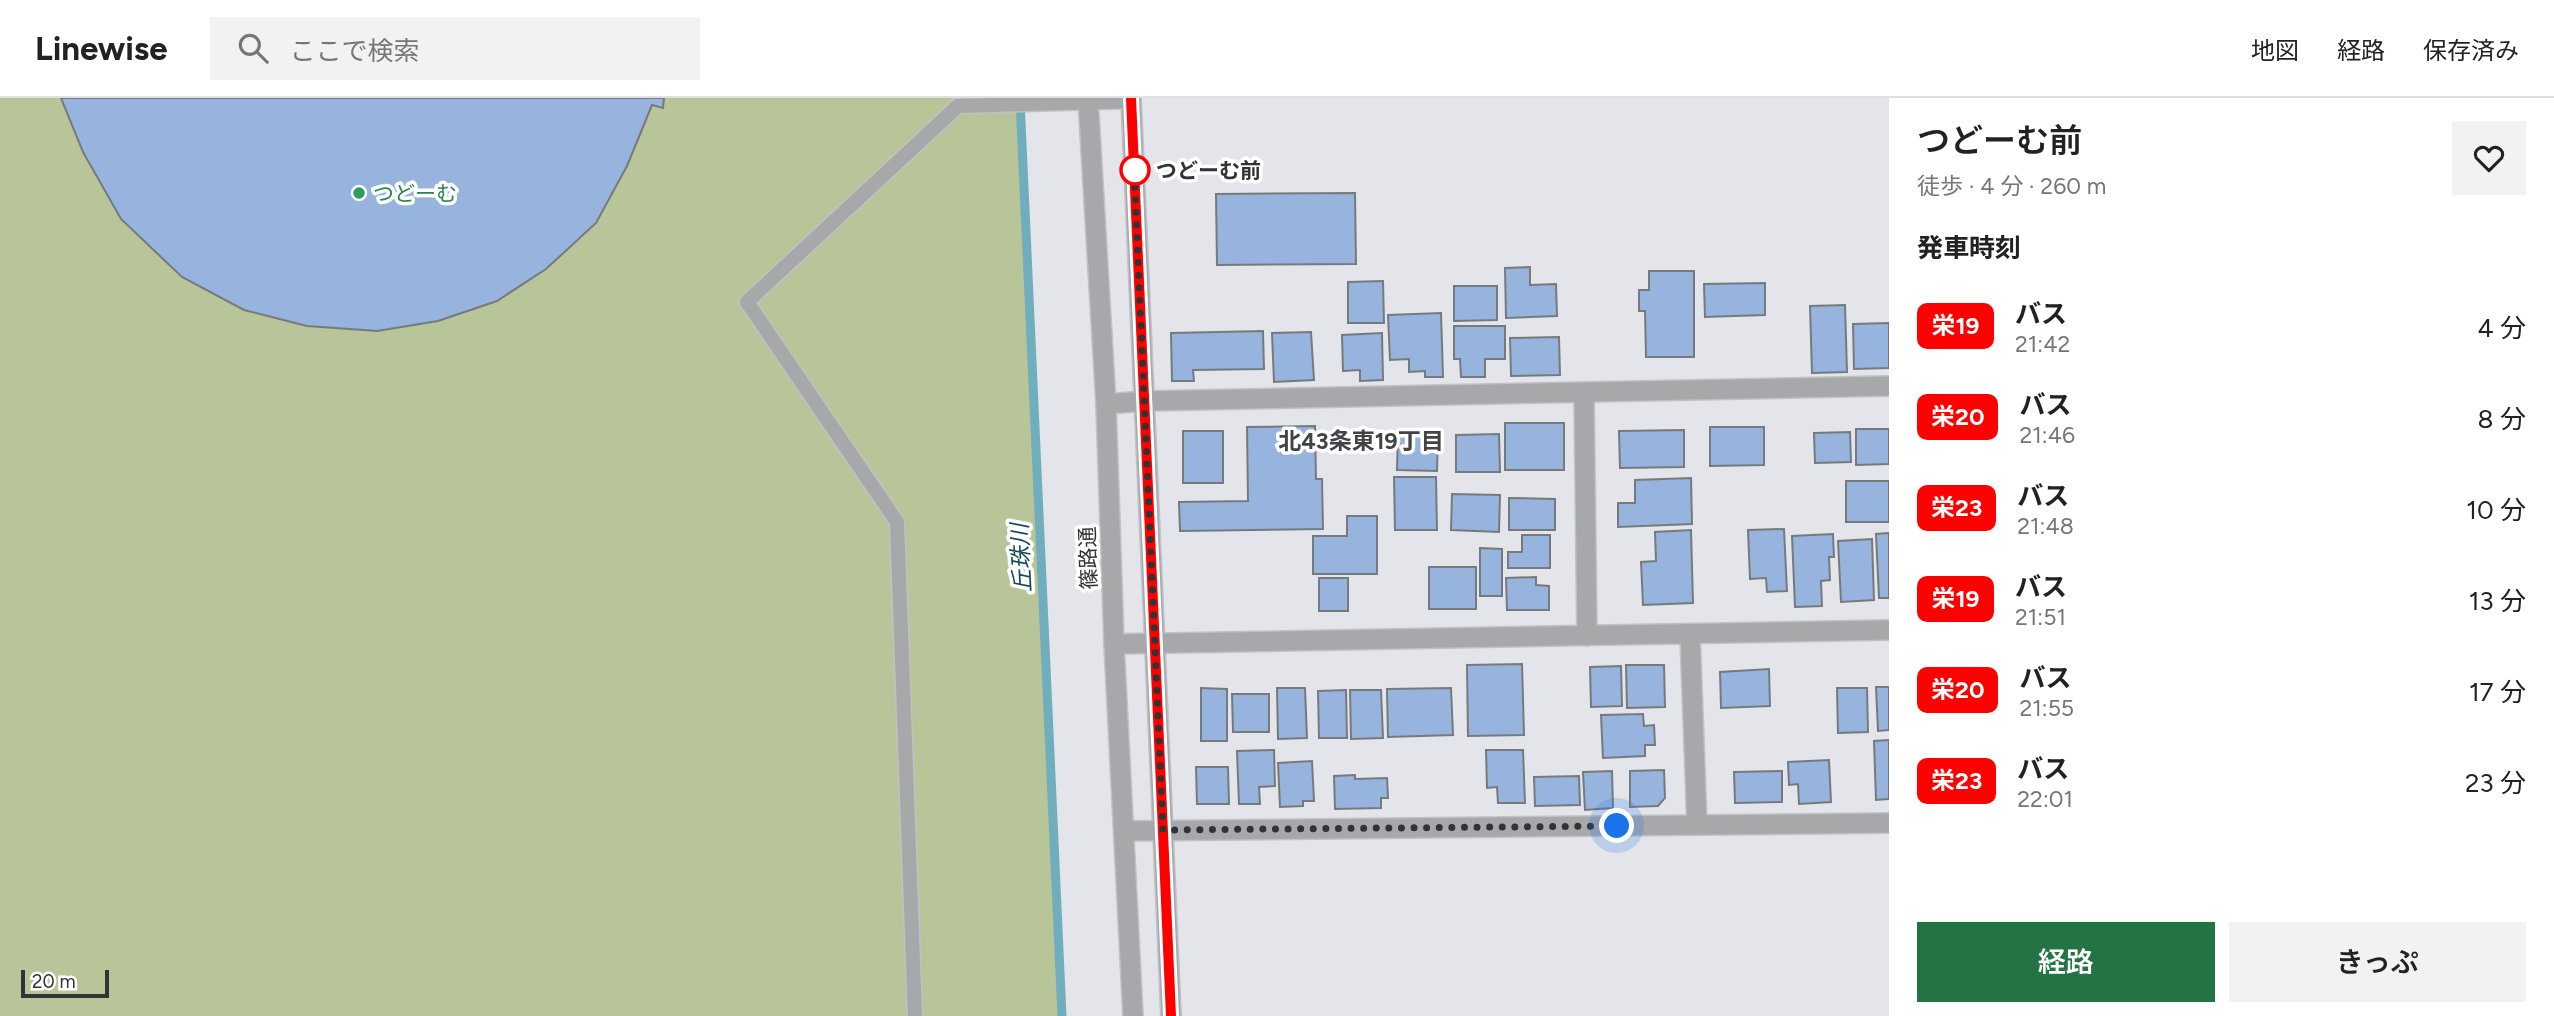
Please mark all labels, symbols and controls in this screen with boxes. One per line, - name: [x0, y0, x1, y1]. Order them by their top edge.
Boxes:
- search box: [210, 17, 700, 80]
- text: Linewise: [35, 29, 168, 68]
- icon: search: [234, 29, 272, 67]
- text: ここで検索: [290, 35, 420, 67]
- text: 地図: [2251, 36, 2299, 65]
- text: 経路: [2337, 36, 2385, 65]
- text: 保存済み: [2423, 36, 2519, 65]
- text: つどーむ前: [1917, 121, 2082, 160]
- button: heart: [2452, 121, 2526, 195]
- marker: つどーむ前: [1120, 155, 1150, 185]
- place label: つどーむ前: [1156, 158, 1261, 183]
- text: 徒歩 · 4 分 · 260 m: [1917, 172, 2106, 200]
- place label: つどーむ: [373, 181, 457, 206]
- marker: つどーむ: [351, 185, 367, 201]
- text: 発車時刻: [1917, 232, 2021, 264]
- text: バス: [2015, 298, 2067, 330]
- text: 栄19: [1931, 311, 1980, 340]
- text: 4 分: [2477, 312, 2526, 344]
- text: 21:42: [2015, 330, 2070, 358]
- text: バス: [2019, 389, 2071, 421]
- text: 栄20: [1931, 402, 1984, 431]
- text: 8 分: [2478, 403, 2526, 435]
- text: 21:46: [2019, 421, 2075, 449]
- district label: 北43条東19丁目: [1278, 427, 1444, 455]
- text: バス: [2017, 480, 2069, 512]
- text: 栄23: [1931, 493, 1982, 522]
- text: 10 分: [2466, 494, 2526, 526]
- text: 21:48: [2017, 512, 2074, 540]
- water label: 丘珠川: [1005, 520, 1037, 593]
- street label: 篠路通: [1074, 526, 1102, 590]
- text: バス: [2015, 571, 2067, 603]
- text: 栄19: [1931, 584, 1980, 613]
- text: 13 分: [2469, 585, 2526, 617]
- text: 21:51: [2015, 603, 2066, 631]
- text: バス: [2019, 662, 2071, 694]
- text: 栄20: [1931, 675, 1984, 704]
- text: 17 分: [2469, 676, 2526, 708]
- text: 21:55: [2019, 694, 2074, 722]
- text: バス: [2017, 753, 2069, 785]
- text: 栄23: [1931, 766, 1982, 795]
- text: 23 分: [2465, 767, 2526, 799]
- text: 22:01: [2017, 785, 2073, 813]
- your location: [1599, 808, 1634, 843]
- button: 経路: [1917, 922, 2215, 1002]
- button: きっぷ: [2229, 922, 2526, 1002]
- scale bar: [21, 967, 108, 999]
- text: 20 m: [32, 970, 76, 993]

